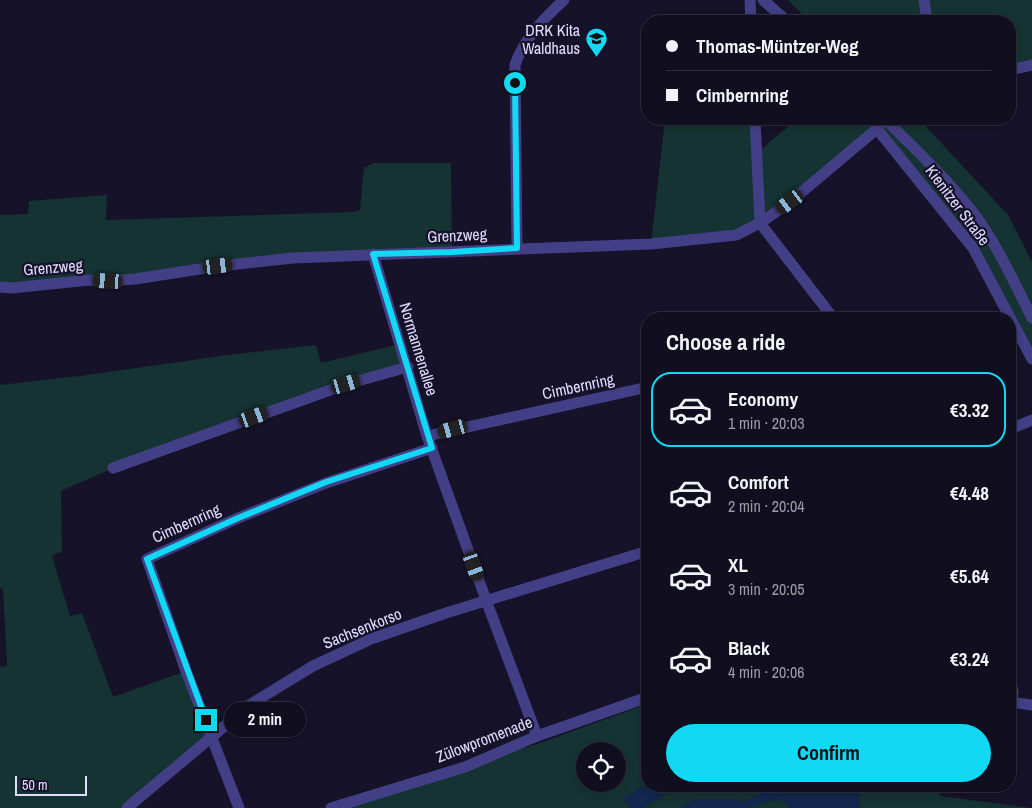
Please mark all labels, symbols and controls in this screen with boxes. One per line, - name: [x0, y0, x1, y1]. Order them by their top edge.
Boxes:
- place label: DRK Kita Waldhaus: [522, 19, 581, 59]
- school or university icon: DRK Kita Waldhaus: [584, 27, 608, 58]
- text: Thomas-Müntzer-Weg: [696, 33, 858, 59]
- route start: [504, 72, 526, 94]
- text: Cimbernring: [696, 82, 789, 108]
- street label: Kienitzer Straße: [920, 160, 996, 250]
- car: [773, 187, 806, 217]
- street label: Grenzweg: [427, 222, 488, 248]
- street label: Grenzweg: [22, 253, 84, 281]
- car: [202, 257, 233, 275]
- car: [92, 273, 123, 289]
- street label: Normannenallee: [394, 300, 444, 398]
- text: Choose a ride: [666, 327, 785, 357]
- street label: Cimbernring: [540, 368, 617, 404]
- car: [329, 373, 362, 395]
- text: Economy: [728, 386, 798, 412]
- icon: car: [668, 387, 713, 432]
- text: €3.32: [950, 397, 989, 423]
- car: [237, 405, 270, 429]
- text: 1 min · 20:03: [728, 412, 805, 434]
- car: [436, 418, 469, 440]
- text: Comfort: [728, 469, 789, 495]
- icon: car: [668, 470, 713, 515]
- text: €4.48: [950, 480, 989, 506]
- text: 2 min · 20:04: [728, 495, 805, 517]
- street label: Cimbernring: [148, 498, 224, 548]
- car: [461, 549, 486, 583]
- text: XL: [728, 552, 748, 578]
- icon: car: [668, 553, 713, 598]
- text: €5.64: [950, 563, 989, 589]
- text: 3 min · 20:05: [728, 578, 805, 600]
- street label: Sachsenkorso: [319, 602, 405, 654]
- text: Black: [728, 635, 770, 661]
- icon: car: [668, 636, 713, 681]
- text: €3.24: [950, 646, 989, 672]
- text: 4 min · 20:06: [728, 661, 805, 683]
- callout: 2 min: [224, 702, 306, 738]
- text: 2 min: [248, 708, 282, 730]
- route end: [195, 709, 217, 731]
- street label: Zülowpromenade: [433, 711, 535, 767]
- button: Confirm: [666, 724, 991, 782]
- map controls: [576, 742, 626, 792]
- button: locate: [576, 742, 626, 792]
- scale bar: [15, 773, 88, 796]
- text: 50 m: [22, 776, 48, 794]

